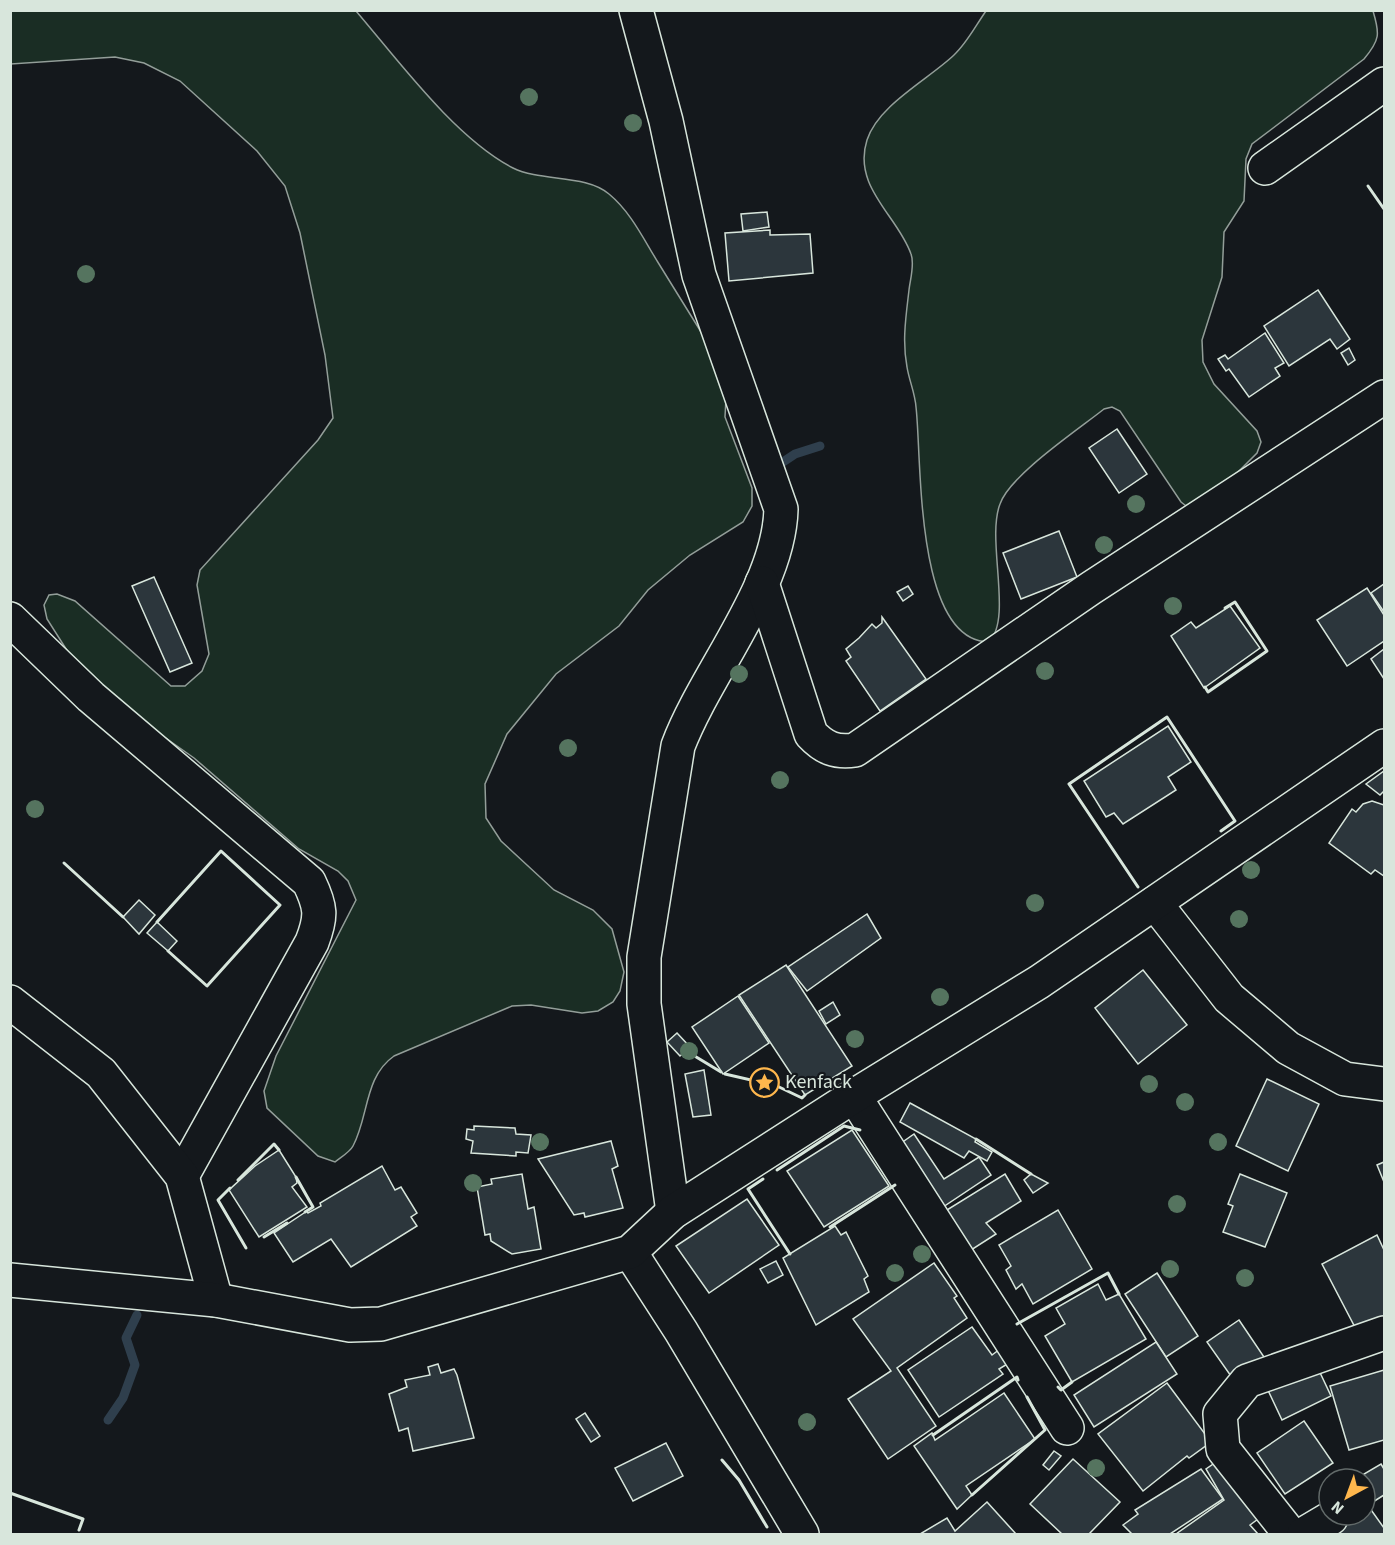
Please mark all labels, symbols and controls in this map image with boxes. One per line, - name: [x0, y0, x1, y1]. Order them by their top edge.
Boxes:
- place icon: Kenfack: [748, 1066, 780, 1098]
- place label: Kenfack: [785, 1068, 852, 1096]
- north arrow: [1317, 1467, 1377, 1527]
- text: N: [1327, 1496, 1349, 1519]

